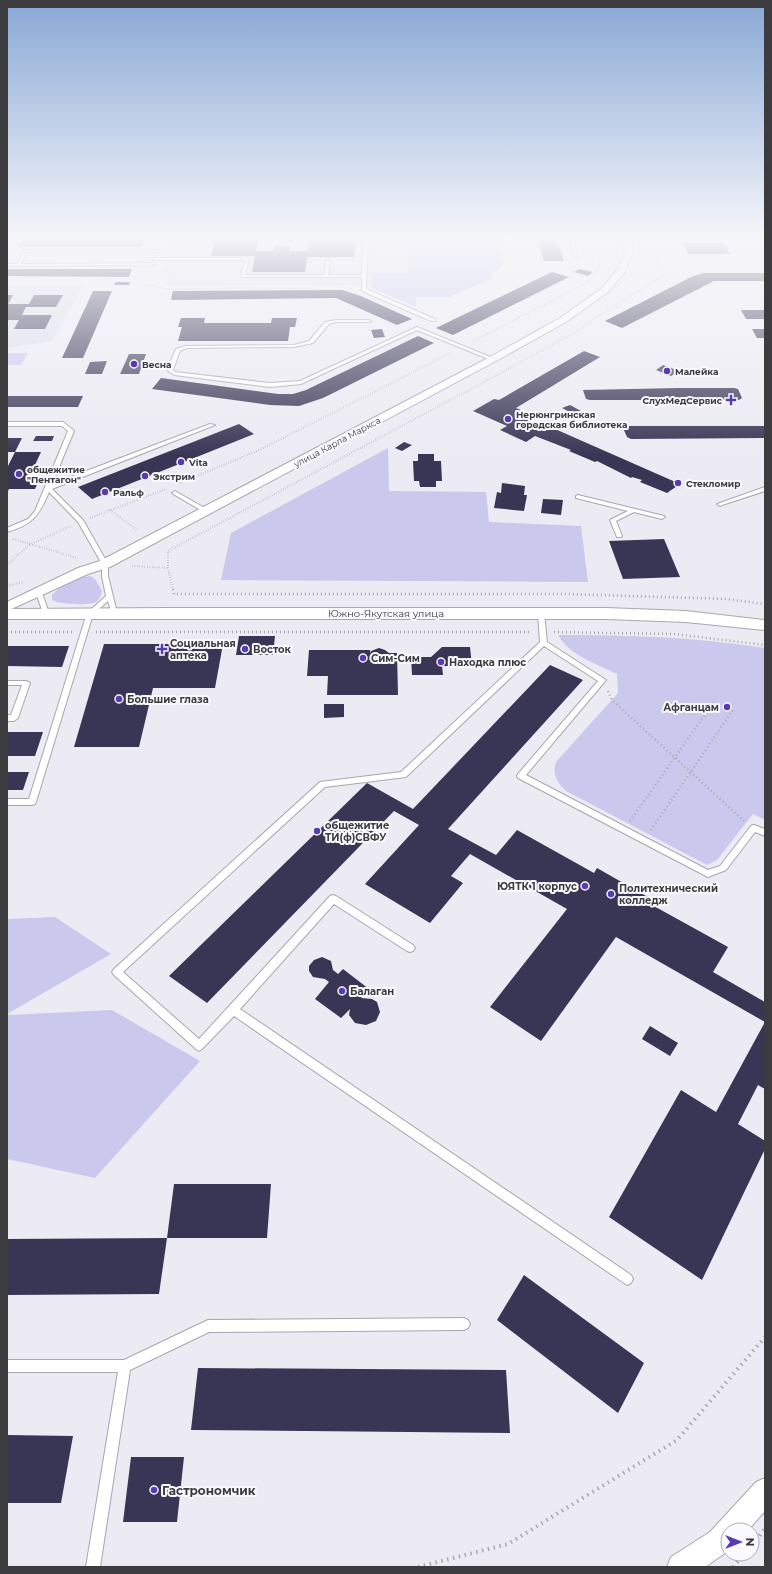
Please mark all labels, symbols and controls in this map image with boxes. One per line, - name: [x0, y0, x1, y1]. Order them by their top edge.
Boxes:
- marker: Весна: [129, 359, 139, 369]
- place label: Весна: [142, 359, 172, 370]
- marker: Малейка: [662, 366, 672, 376]
- place label: Малейка: [675, 366, 718, 377]
- marker: СлухМедСервис: [725, 394, 737, 406]
- place label: СлухМедСервис: [643, 395, 723, 406]
- place label: Нерюнгринская городская библиотека: [516, 409, 627, 430]
- street label: улица Карла Маркса: [291, 414, 382, 470]
- marker: Нерюнгринская городская библиотека: [503, 414, 513, 424]
- marker: Vita: [176, 457, 186, 467]
- place label: Vita: [188, 457, 208, 468]
- place label: общежитие "Пентагон": [27, 464, 85, 485]
- marker: общежитие "Пентагон": [14, 469, 24, 479]
- marker: Экстрим: [140, 471, 150, 481]
- place label: Экстрим: [153, 471, 195, 482]
- marker: Стекломир: [673, 478, 683, 488]
- place label: Стекломир: [686, 478, 740, 489]
- marker: Ральф: [100, 487, 110, 497]
- place label: Ральф: [113, 487, 144, 498]
- street label: Южно-Якутская улица: [328, 607, 444, 620]
- place label: Социальная аптека: [170, 637, 236, 662]
- place label: Восток: [253, 643, 292, 656]
- marker: Социальная аптека: [157, 644, 167, 654]
- marker: Восток: [240, 644, 250, 654]
- place label: Сим-Сим: [371, 652, 420, 665]
- marker: Сим-Сим: [358, 653, 368, 663]
- place label: Находка плюс: [449, 656, 526, 669]
- marker: Находка плюс: [436, 657, 446, 667]
- place label: Большие глаза: [127, 693, 209, 706]
- marker: Большие глаза: [114, 694, 124, 704]
- place label: Афганцам: [663, 701, 719, 714]
- marker: Афганцам: [722, 702, 732, 712]
- place label: общежитие ТИ(ф)СВФУ: [325, 819, 389, 844]
- marker: общежитие ТИ(ф)СВФУ: [312, 826, 322, 836]
- place label: ЮЯТК 1 корпус: [497, 880, 577, 893]
- marker: ЮЯТК 1 корпус: [580, 881, 590, 891]
- place label: Политехнический колледж: [619, 882, 718, 907]
- marker: Политехнический колледж: [606, 889, 616, 899]
- place label: Балаган: [350, 985, 394, 998]
- marker: Балаган: [337, 986, 347, 996]
- place label: Гастрономчик: [162, 1483, 256, 1498]
- marker: Гастрономчик: [149, 1485, 159, 1495]
- north arrow: [720, 1522, 760, 1562]
- text: N: [743, 1538, 757, 1546]

